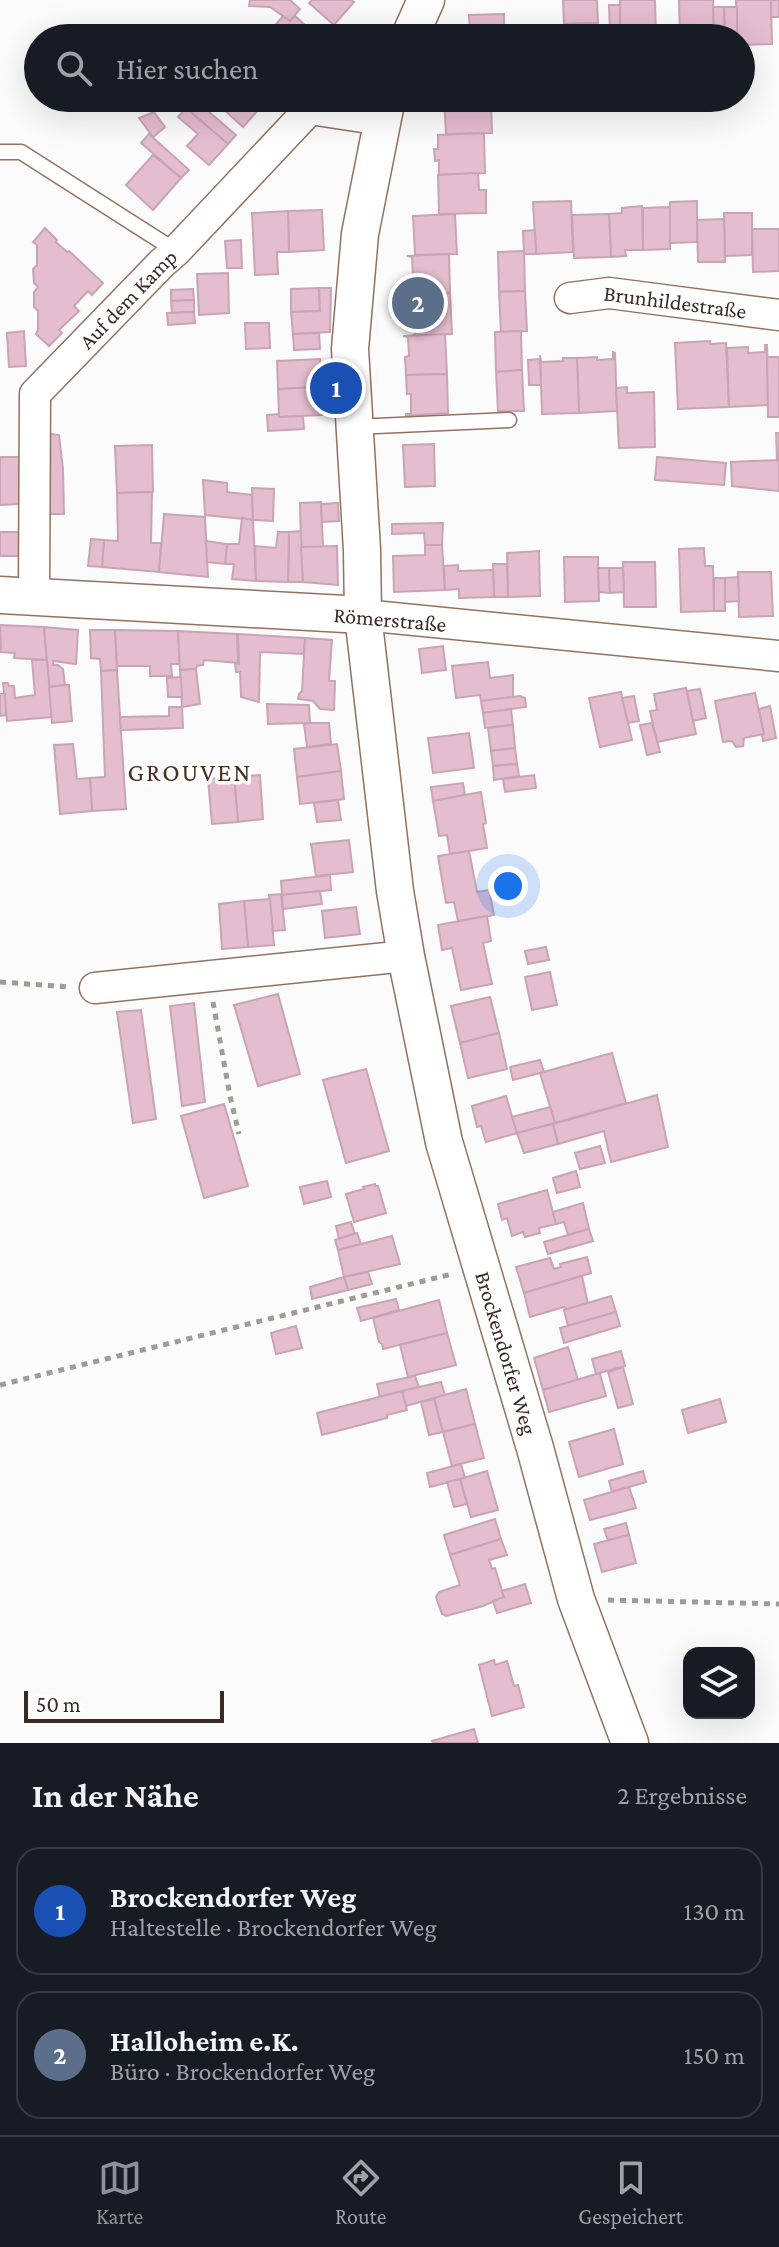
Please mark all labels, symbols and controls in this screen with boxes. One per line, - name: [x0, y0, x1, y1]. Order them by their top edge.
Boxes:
- search box: [24, 24, 755, 112]
- icon: search: [52, 46, 96, 90]
- text: Hier suchen: [116, 52, 258, 85]
- street label: Auf dem Kamp: [74, 244, 182, 354]
- pin: 2: [392, 273, 444, 333]
- street label: Brunhildestraße: [602, 280, 748, 324]
- pin: 1: [310, 358, 362, 418]
- street label: Römerstraße: [332, 602, 447, 637]
- district label: GROUVEN: [128, 758, 252, 787]
- your location: [488, 866, 528, 906]
- street label: Brockendorfer Weg: [470, 1268, 542, 1438]
- map controls: [683, 1647, 755, 1719]
- button: layers: [683, 1647, 755, 1719]
- scale bar: [24, 1687, 224, 1723]
- text: 50 m: [36, 1692, 81, 1717]
- text: In der Nähe: [32, 1777, 199, 1814]
- text: 2 Ergebnisse: [617, 1781, 747, 1810]
- text: Brockendorfer Weg: [110, 1880, 356, 1913]
- text: 1: [55, 1897, 65, 1926]
- text: 130 m: [684, 1897, 745, 1926]
- text: Haltestelle · Brockendorfer Weg: [110, 1913, 437, 1942]
- text: Halloheim e.K.: [110, 2024, 299, 2057]
- text: 2: [53, 2041, 67, 2070]
- text: 150 m: [684, 2041, 745, 2070]
- text: Büro · Brockendorfer Weg: [110, 2057, 375, 2086]
- tab: Karte: [96, 2156, 143, 2229]
- tab: Route: [335, 2156, 386, 2229]
- tab: Gespeichert: [578, 2156, 683, 2229]

